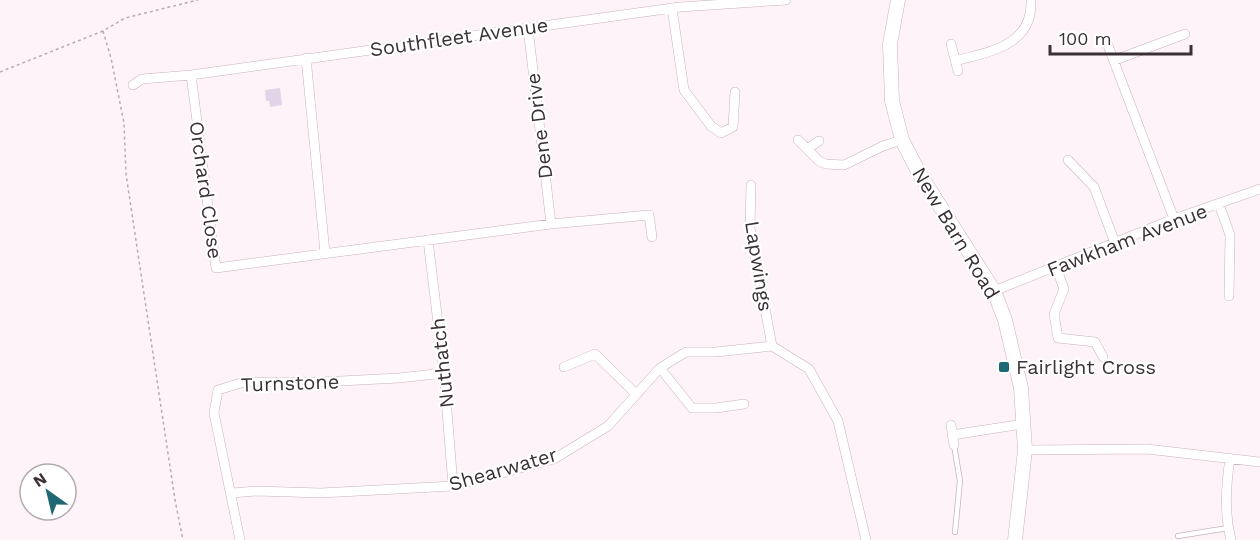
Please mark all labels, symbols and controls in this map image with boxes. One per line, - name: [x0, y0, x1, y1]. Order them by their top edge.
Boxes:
- street label: Southfleet Avenue: [368, 13, 550, 61]
- scale bar: [1050, 18, 1191, 56]
- text: 100 m: [1059, 28, 1112, 49]
- street label: Dene Drive: [521, 72, 557, 180]
- street label: Orchard Close: [184, 120, 228, 260]
- street label: New Barn Road: [907, 163, 1005, 303]
- street label: Fawkham Avenue: [1043, 198, 1211, 282]
- street label: Lapwings: [740, 219, 778, 313]
- street label: Nuthatch: [425, 317, 459, 409]
- place label: Fairlight Cross: [1016, 355, 1156, 379]
- marker: Fairlight Cross: [997, 360, 1011, 374]
- street label: Turnstone: [240, 369, 340, 397]
- street label: Shearwater: [446, 442, 560, 496]
- north arrow: [18, 462, 78, 522]
- text: N: [30, 469, 50, 491]

